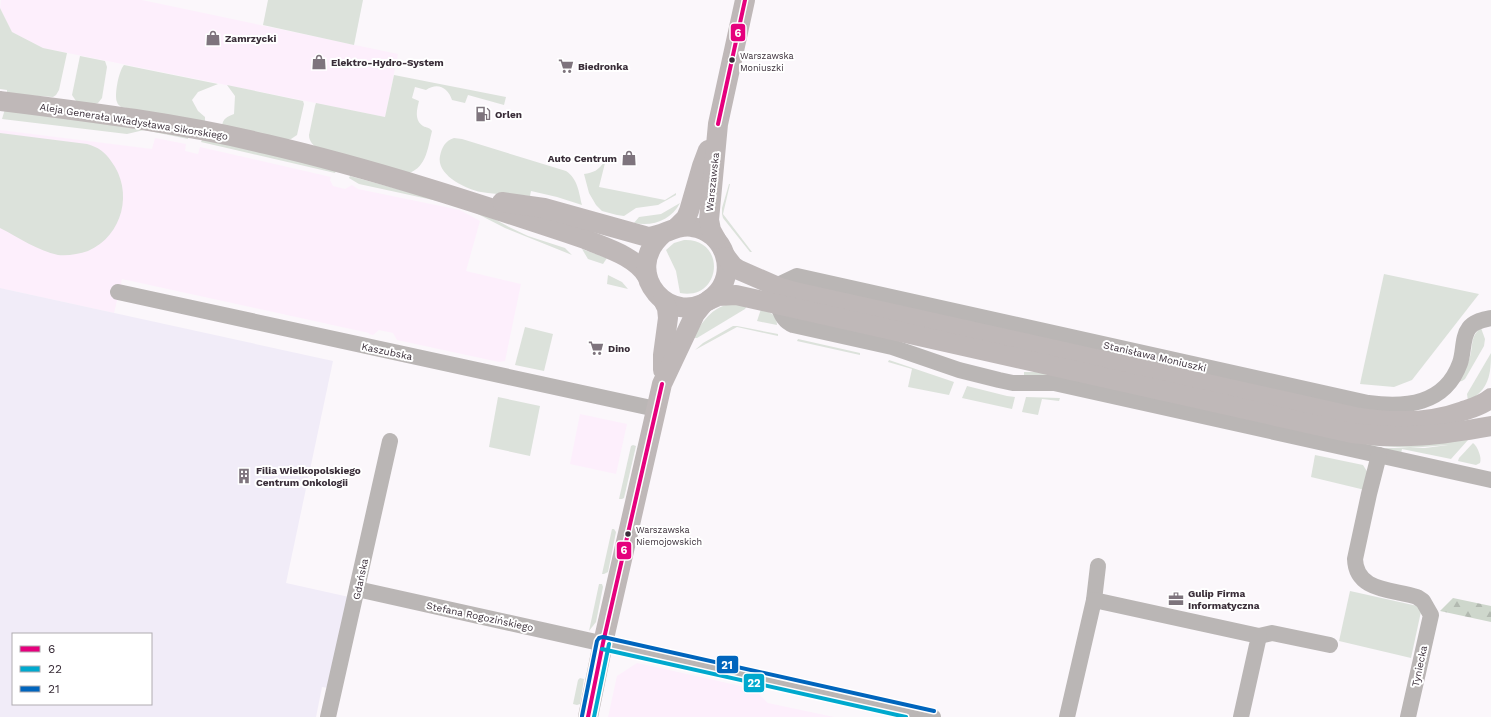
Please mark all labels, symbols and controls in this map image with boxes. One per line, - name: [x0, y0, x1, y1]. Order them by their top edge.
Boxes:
- line badge: 6: [730, 23, 746, 42]
- text: 6: [735, 27, 742, 40]
- shop icon: Zamrzycki: [204, 29, 222, 47]
- place label: Zamrzycki: [225, 33, 276, 44]
- place label: Warszawska Moniuszki: [740, 51, 794, 73]
- shop icon: Elektro-Hydro-System: [310, 53, 328, 71]
- marker: Warszawska Moniuszki: [727, 55, 737, 65]
- place label: Elektro-Hydro-System: [331, 57, 444, 68]
- supermarket icon: Biedronka: [557, 57, 575, 75]
- place label: Biedronka: [578, 61, 628, 72]
- street label: Aleja Generała Władysława Sikorskiego: [39, 101, 229, 142]
- fuel station icon: Orlen: [474, 105, 492, 123]
- place label: Orlen: [495, 109, 522, 120]
- shop icon: Auto Centrum: [620, 149, 638, 167]
- street label: Warszawska: [704, 151, 721, 212]
- place label: Auto Centrum: [548, 153, 617, 164]
- supermarket icon: Dino: [587, 339, 605, 357]
- street label: Stanisława Moniuszki: [1102, 339, 1207, 374]
- street label: Kaszubska: [360, 341, 414, 362]
- place label: Dino: [608, 343, 630, 354]
- place label: Filia Wielkopolskiego Centrum Onkologii: [256, 465, 361, 488]
- building icon: Filia Wielkopolskiego Centrum Onkologii: [235, 467, 253, 485]
- place label: Warszawska Niemojowskich: [636, 525, 702, 547]
- marker: Warszawska Niemojowskich: [623, 529, 633, 539]
- line badge: 6: [616, 541, 632, 560]
- text: 6: [621, 544, 628, 557]
- street label: Gdańska: [351, 557, 370, 601]
- place label: Gulip Firma Informatyczna: [1188, 588, 1260, 611]
- office icon: Gulip Firma Informatyczna: [1167, 590, 1185, 608]
- street label: Stefana Rogozińskiego: [425, 600, 534, 633]
- legend: [12, 633, 152, 705]
- text: 6: [48, 642, 55, 656]
- street label: Tyniecka: [1410, 644, 1429, 688]
- line badge: 21: [716, 655, 739, 674]
- text: 21: [721, 659, 733, 672]
- text: 22: [48, 662, 62, 676]
- line badge: 22: [743, 673, 765, 693]
- text: 22: [747, 677, 761, 690]
- text: 21: [48, 682, 60, 696]

